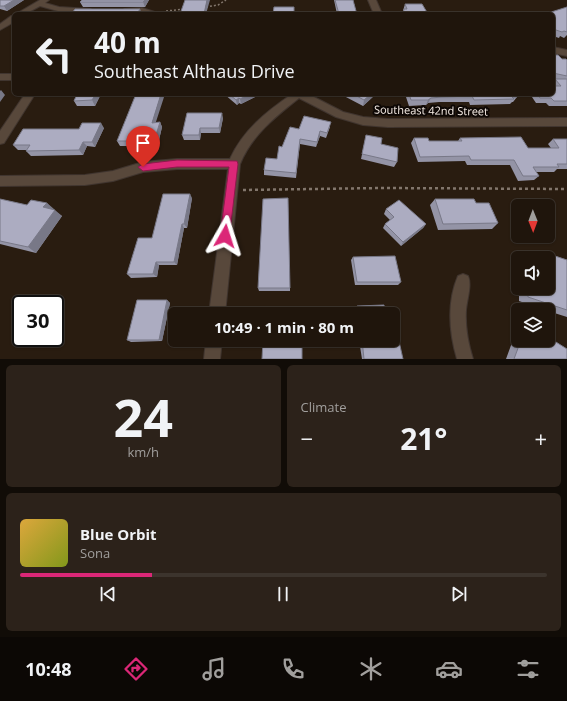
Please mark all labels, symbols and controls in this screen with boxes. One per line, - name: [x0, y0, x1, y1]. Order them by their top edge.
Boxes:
- text: 40 m: [94, 23, 161, 61]
- icon: left: [28, 28, 80, 80]
- text: Southeast Althaus Drive: [94, 59, 295, 83]
- street label: Southeast 42nd Street: [374, 102, 488, 118]
- pin: [126, 126, 160, 167]
- icon: arrive: [132, 132, 154, 154]
- north arrow: [511, 199, 555, 243]
- map controls: [511, 199, 555, 347]
- position arrow: [204, 215, 246, 257]
- button: sound: [511, 251, 555, 295]
- speed limit sign: 30: [12, 295, 64, 347]
- button: layers: [511, 303, 555, 347]
- text: 10:49 · 1 min · 80 m: [214, 317, 354, 337]
- text: 24: [114, 381, 173, 452]
- text: Climate: [301, 398, 346, 416]
- text: 21°: [400, 418, 447, 459]
- text: −: [301, 423, 313, 453]
- text: +: [534, 423, 547, 453]
- text: km/h: [127, 443, 159, 461]
- text: Blue Orbit: [80, 524, 157, 544]
- text: Sona: [80, 544, 110, 562]
- icon: previous: [97, 583, 119, 605]
- icon: pause: [272, 583, 294, 605]
- icon: next: [448, 583, 470, 605]
- icon: directions: [122, 655, 150, 683]
- icon: music: [200, 655, 228, 683]
- icon: phone: [279, 655, 307, 683]
- icon: climate: [357, 655, 385, 683]
- icon: car: [435, 655, 463, 683]
- icon: filters: [514, 655, 542, 683]
- text: 10:48: [25, 657, 72, 681]

